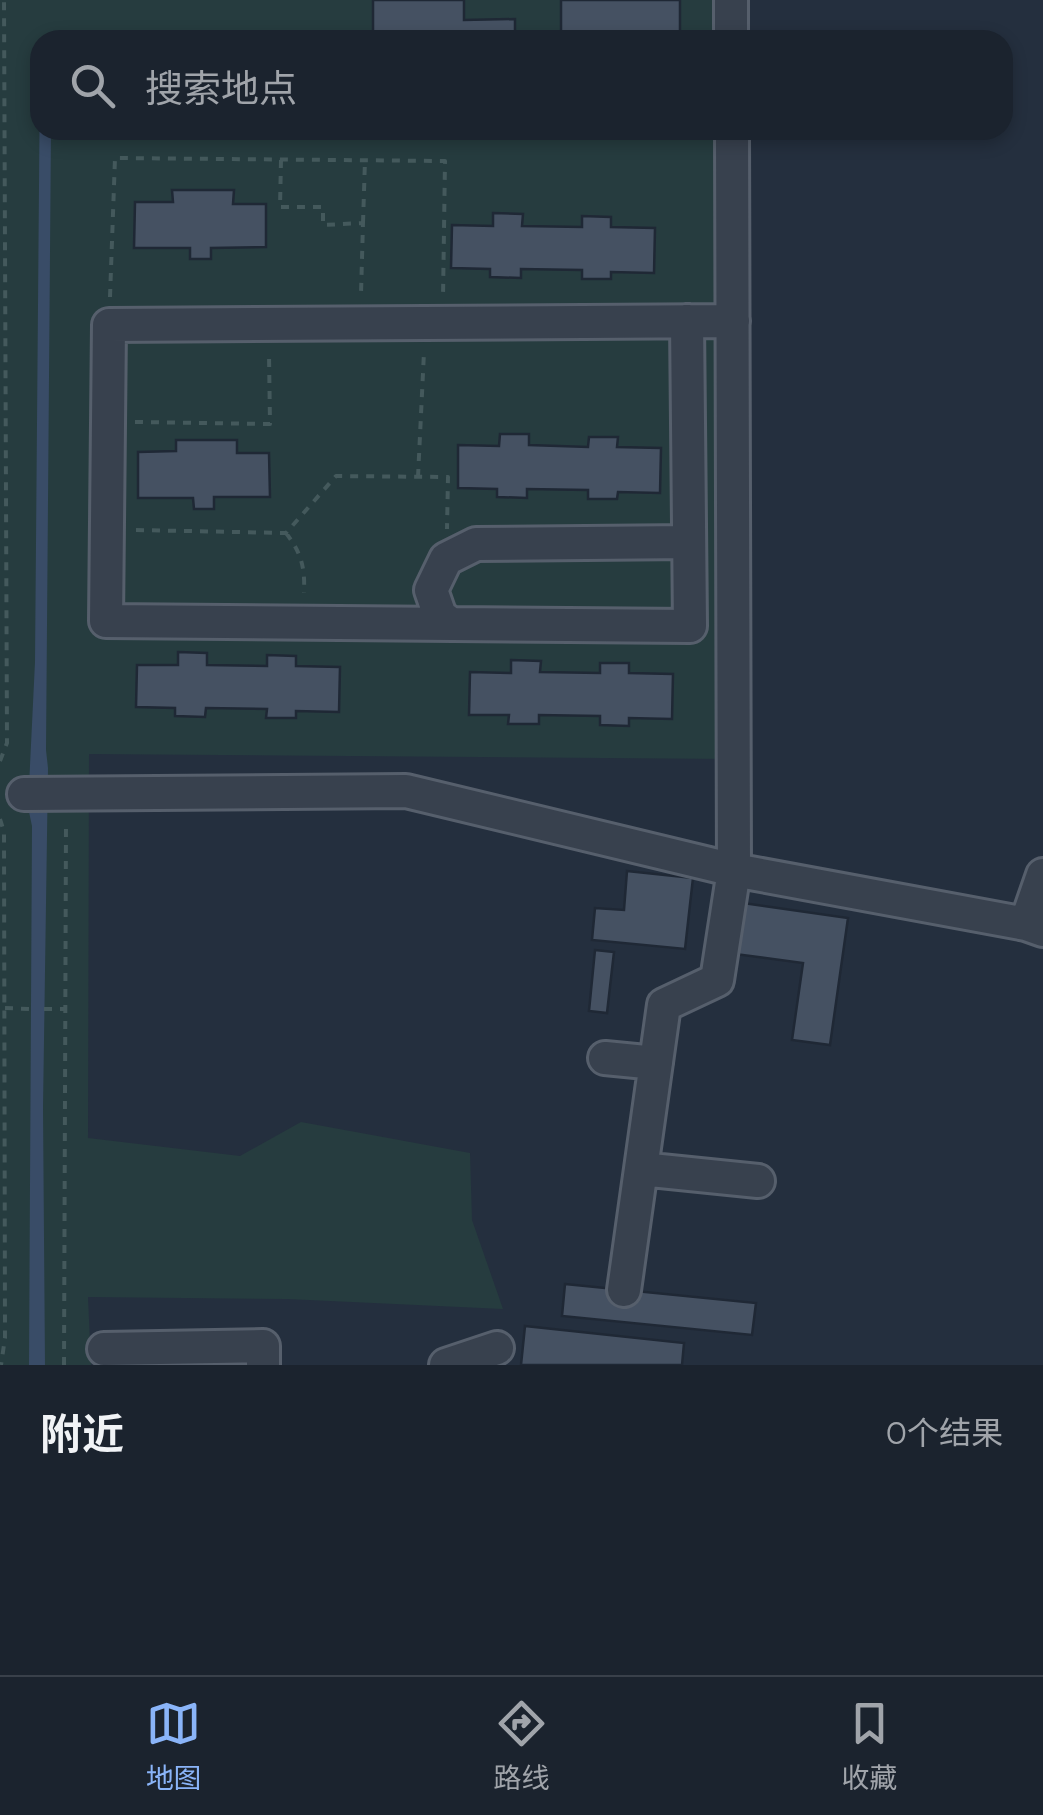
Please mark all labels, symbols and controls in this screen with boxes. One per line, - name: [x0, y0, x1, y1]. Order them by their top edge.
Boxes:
- search box: [30, 30, 1013, 140]
- icon: search: [65, 58, 120, 113]
- text: 搜索地点: [145, 65, 297, 112]
- text: 附近: [40, 1408, 124, 1460]
- text: 0个结果: [886, 1413, 1003, 1452]
- tab: 地图: [146, 1696, 202, 1796]
- tab: 路线: [493, 1696, 549, 1796]
- tab: 收藏: [841, 1696, 897, 1796]

